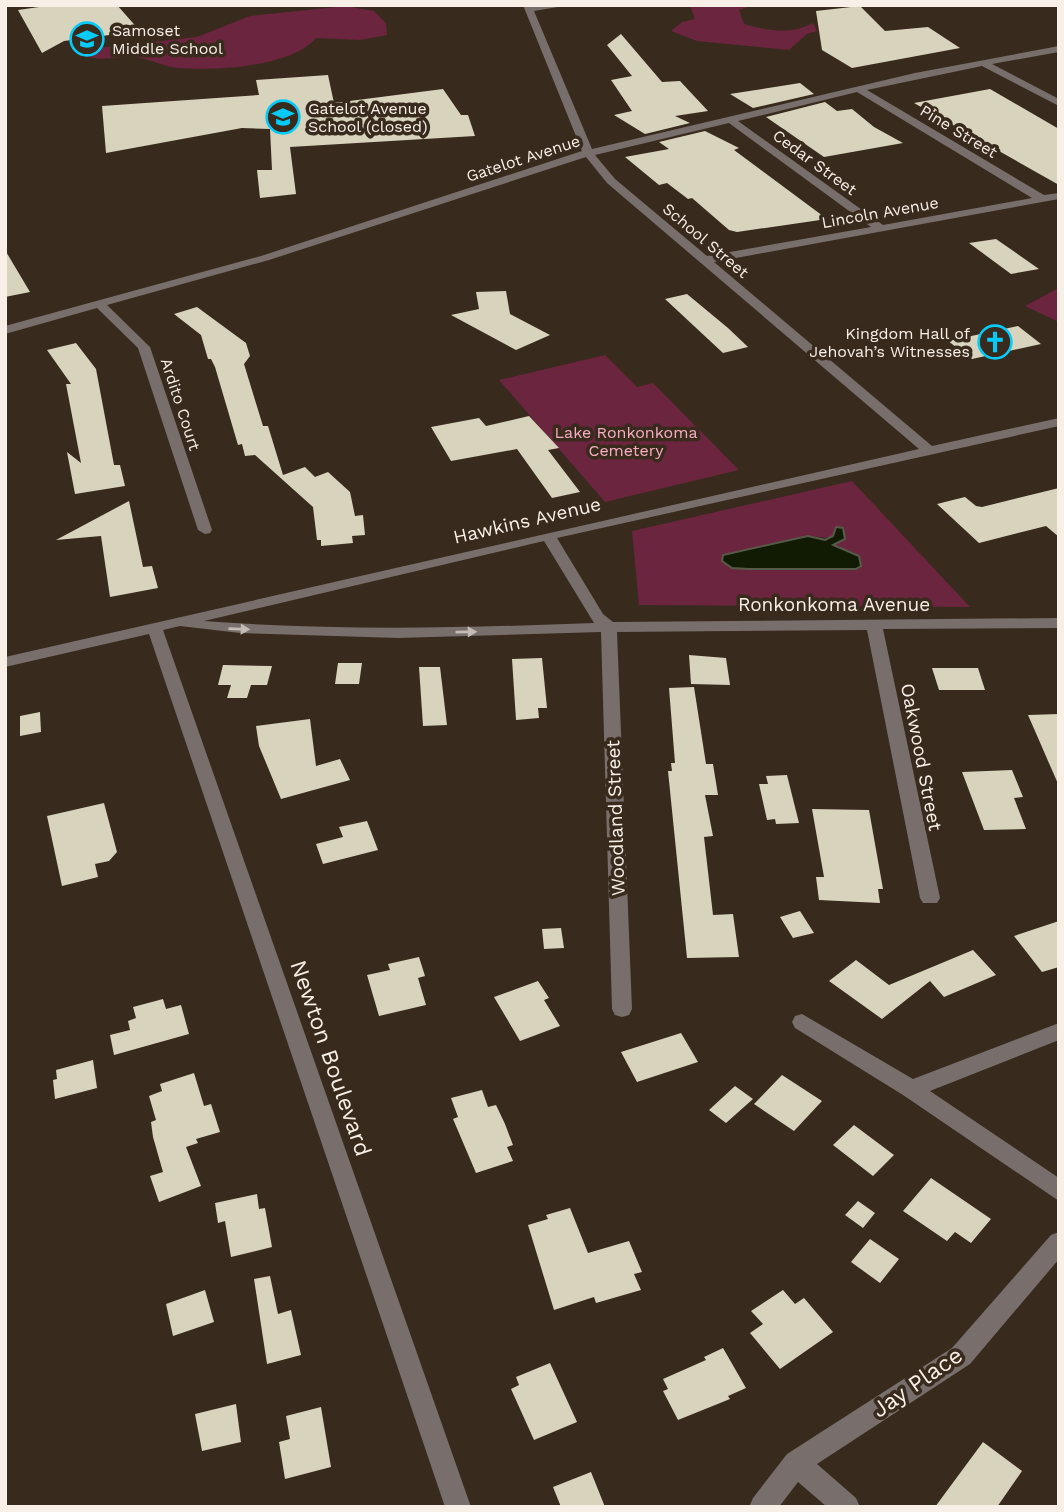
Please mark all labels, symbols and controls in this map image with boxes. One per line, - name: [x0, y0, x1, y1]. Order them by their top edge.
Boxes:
- school or university icon: Samoset Middle School: [68, 20, 106, 58]
- place label: Samoset Middle School: [112, 21, 223, 58]
- school or university icon: Gatelot Avenue School (closed): [264, 98, 302, 136]
- place label: Gatelot Avenue School (closed): [308, 99, 428, 136]
- street label: Pine Street: [917, 101, 1001, 162]
- street label: Cedar Street: [769, 126, 861, 199]
- street label: Gatelot Avenue: [464, 131, 583, 186]
- street label: Lincoln Avenue: [820, 193, 940, 232]
- street label: School Street: [659, 199, 753, 282]
- church icon: Kingdom Hall of Jehovah’s Witnesses: [976, 323, 1014, 361]
- place label: Kingdom Hall of Jehovah’s Witnesses: [809, 324, 971, 361]
- street label: Ardito Court: [157, 356, 204, 453]
- park label: Lake Ronkonkoma Cemetery: [555, 423, 697, 460]
- street label: Hawkins Avenue: [451, 492, 603, 549]
- street label: Ronkonkoma Avenue: [738, 593, 930, 616]
- one-way arrow: [228, 623, 250, 634]
- one-way arrow: [455, 626, 477, 638]
- street label: Oakwood Street: [896, 681, 947, 833]
- street label: Woodland Street: [601, 739, 630, 896]
- street label: Newton Boulevard: [284, 957, 377, 1160]
- street label: Jay Place: [867, 1341, 968, 1423]

